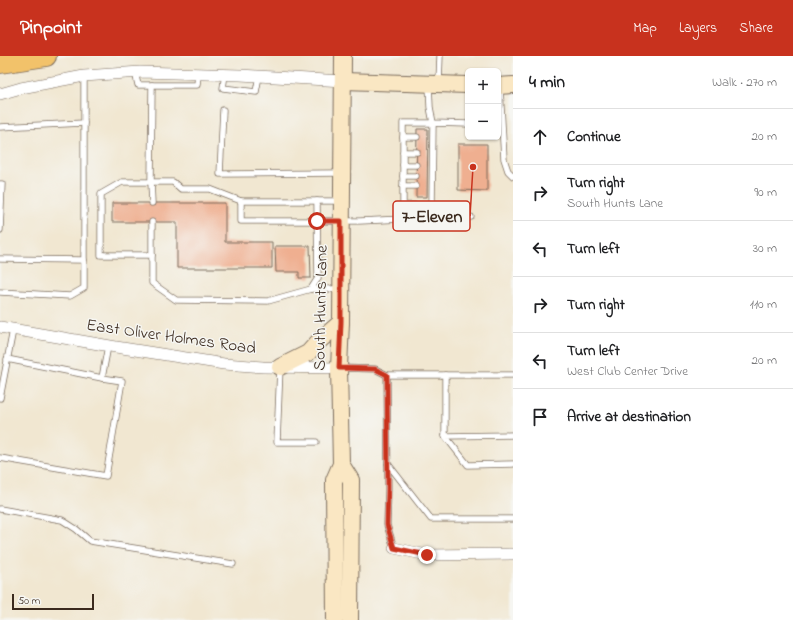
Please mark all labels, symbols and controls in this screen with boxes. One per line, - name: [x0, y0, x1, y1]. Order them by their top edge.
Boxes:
- text: Pinpoint: [20, 15, 82, 42]
- text: Map: [633, 18, 657, 39]
- text: Layers: [679, 18, 717, 39]
- text: Share: [739, 18, 773, 39]
- map controls: [465, 68, 501, 140]
- button: +: [465, 68, 501, 104]
- text: 4 min: [529, 70, 565, 95]
- text: Walk · 270 m: [712, 73, 777, 92]
- button: −: [465, 104, 501, 140]
- icon: ahead: [529, 126, 551, 148]
- text: Continue: [567, 126, 621, 148]
- text: 20 m: [752, 127, 777, 146]
- text: Turn right: [567, 172, 625, 194]
- icon: right: [529, 182, 551, 204]
- text: 90 m: [754, 183, 777, 202]
- text: South Hunts Lane: [567, 194, 663, 213]
- callout: 7-Eleven: [393, 201, 470, 231]
- text: 7-Eleven: [402, 205, 462, 231]
- route start: [308, 212, 326, 230]
- icon: left: [529, 238, 551, 260]
- text: Turn left: [567, 238, 620, 260]
- text: 30 m: [753, 239, 777, 258]
- street label: South Hunts Lane: [307, 245, 335, 371]
- icon: right: [529, 294, 551, 316]
- text: Turn right: [567, 294, 625, 316]
- text: 110 m: [750, 295, 777, 314]
- street label: East Oliver Holmes Road: [85, 313, 258, 361]
- text: Turn left: [567, 340, 620, 362]
- icon: left: [529, 350, 551, 372]
- text: 20 m: [752, 351, 777, 370]
- text: West Club Center Drive: [567, 362, 688, 381]
- icon: arrive: [529, 406, 551, 428]
- text: Arrive at destination: [567, 406, 691, 428]
- route end: [418, 546, 436, 564]
- scale bar: [12, 592, 94, 611]
- text: 50 m: [18, 593, 40, 609]

